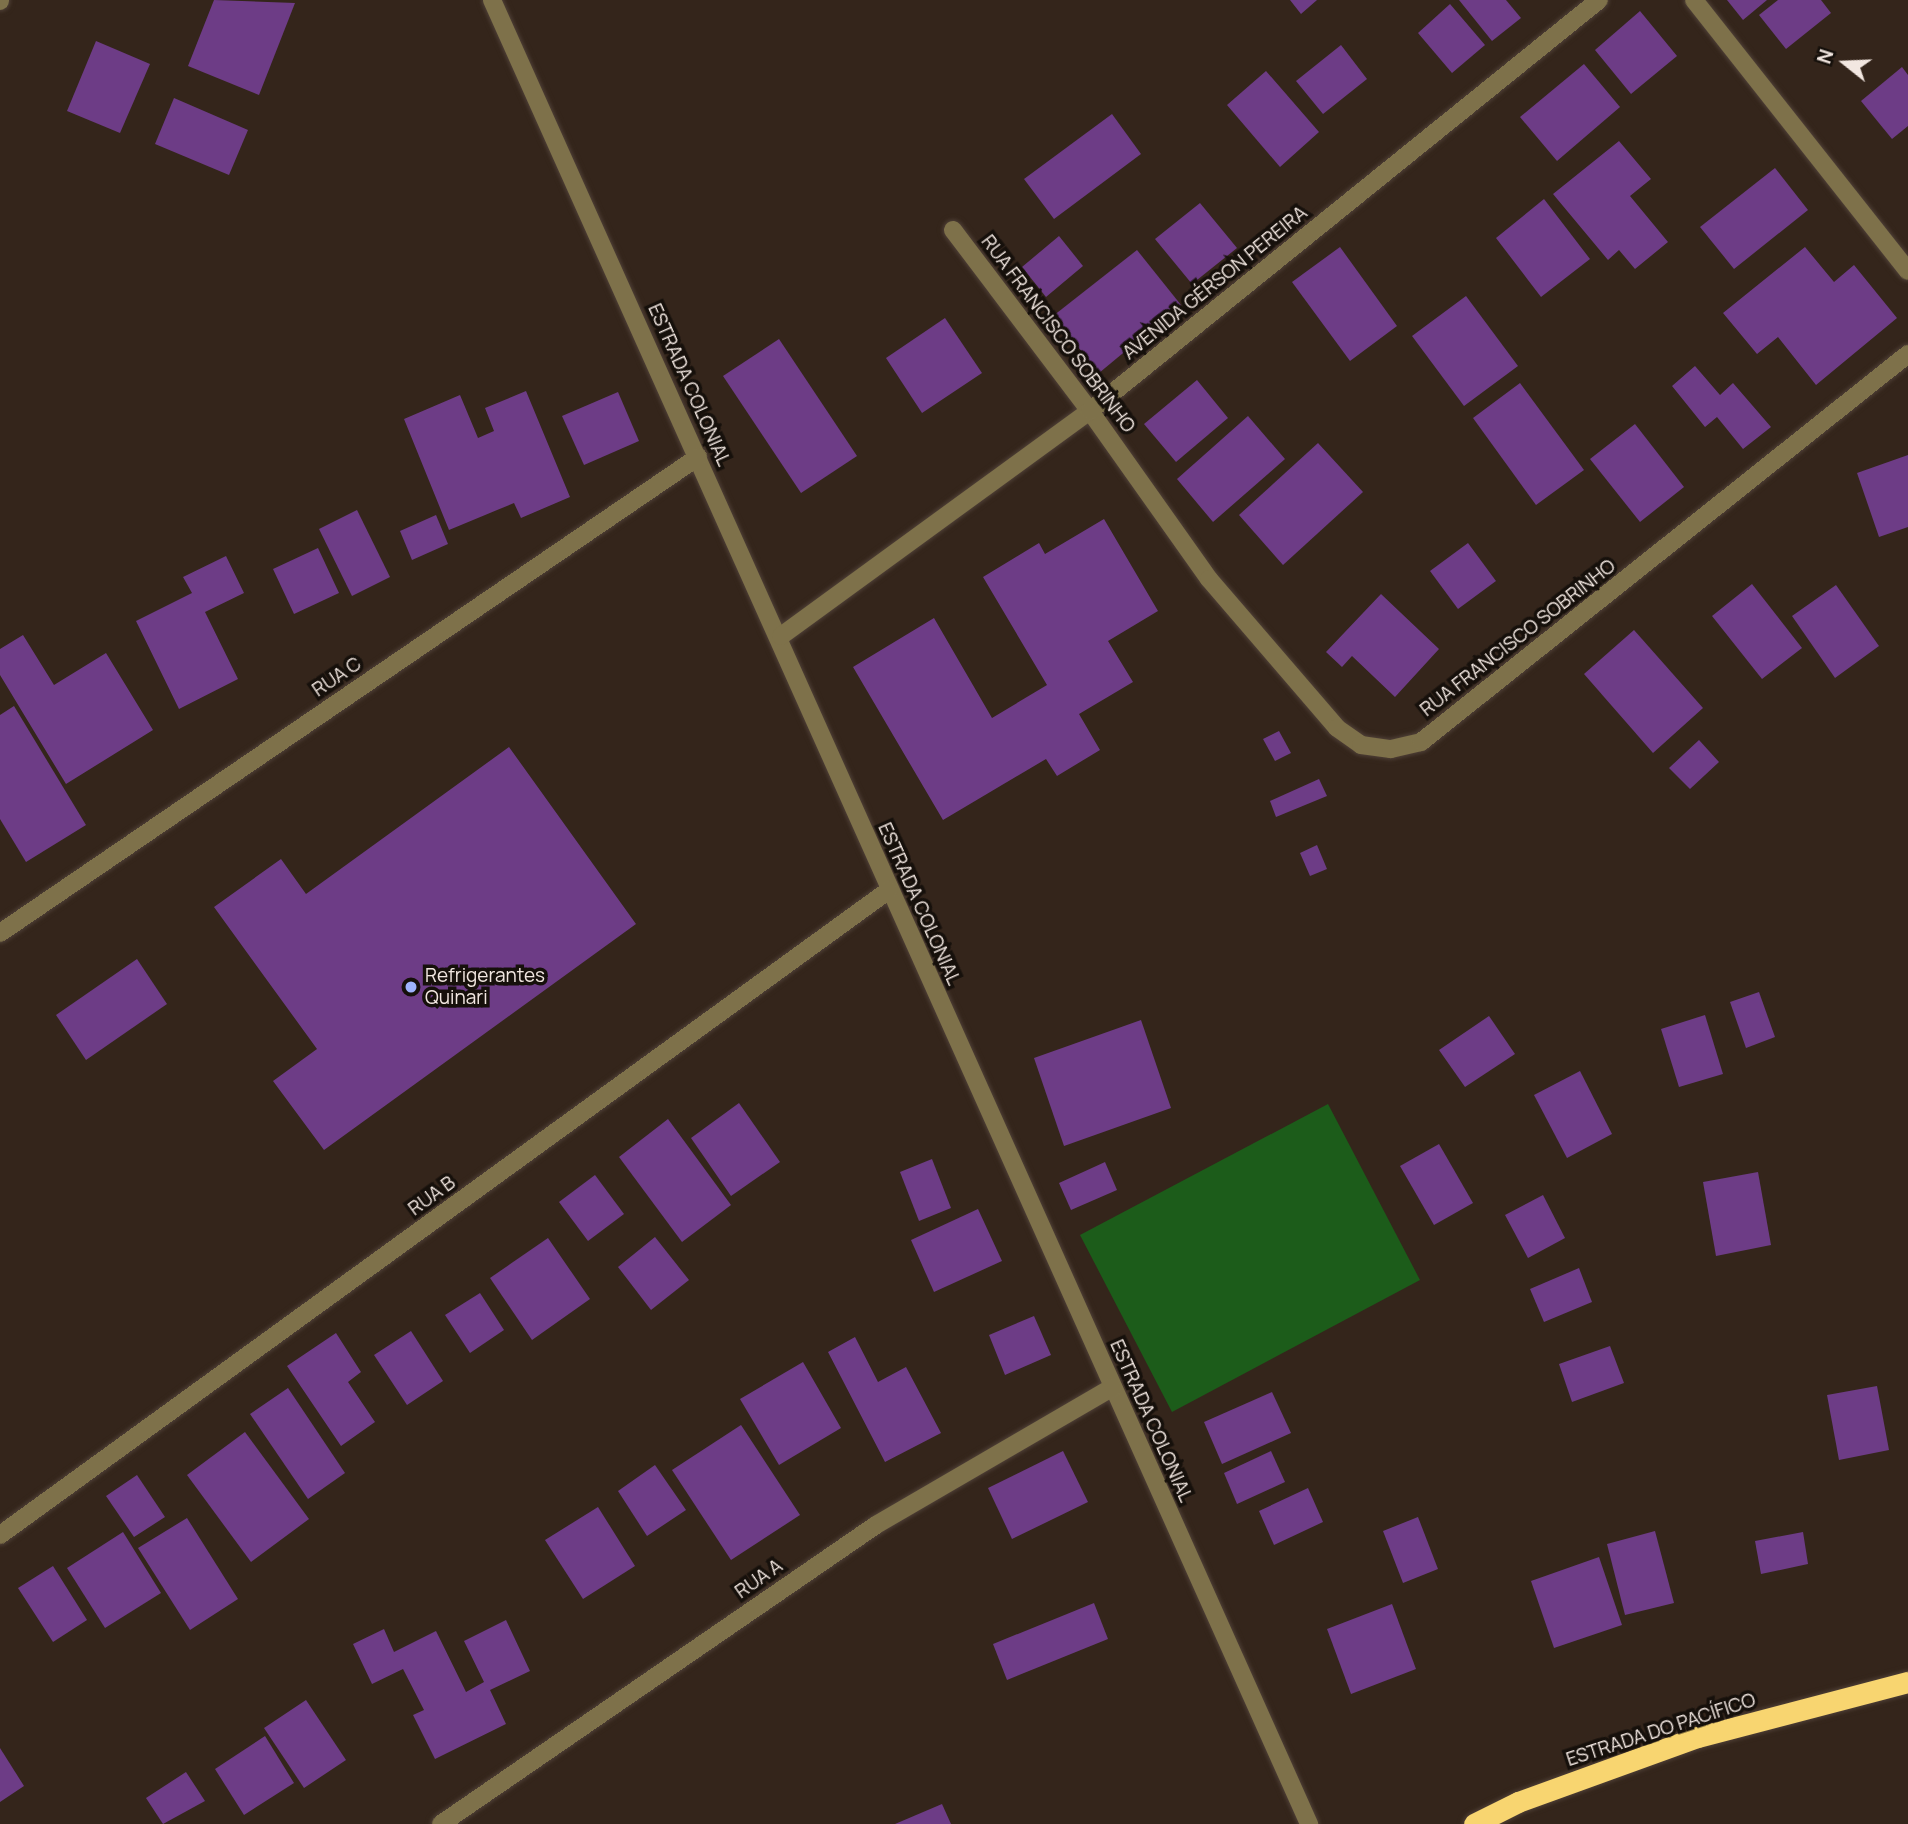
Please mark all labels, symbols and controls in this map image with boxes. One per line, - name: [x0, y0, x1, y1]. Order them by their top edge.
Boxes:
- north arrow: [1810, 28, 1880, 98]
- text: N: [1811, 46, 1840, 67]
- street label: AVENIDA GÉRSON PEREIRA: [1118, 202, 1312, 364]
- street label: RUA FRANCISCO SOBRINHO: [976, 231, 1140, 437]
- street label: ESTRADA COLONIAL: [643, 300, 735, 470]
- street label: RUA FRANCISCO SOBRINHO: [1416, 555, 1620, 721]
- street label: RUA C: [308, 652, 366, 702]
- street label: ESTRADA COLONIAL: [873, 819, 965, 989]
- place label: Refrigerantes Quinari: [425, 965, 545, 1009]
- marker: Refrigerantes Quinari: [403, 979, 419, 995]
- street label: RUA B: [404, 1171, 460, 1221]
- street label: ESTRADA COLONIAL: [1105, 1336, 1197, 1506]
- street label: RUA A: [731, 1555, 787, 1603]
- street label: ESTRADA DO PACÍFICO: [1564, 1689, 1758, 1771]

